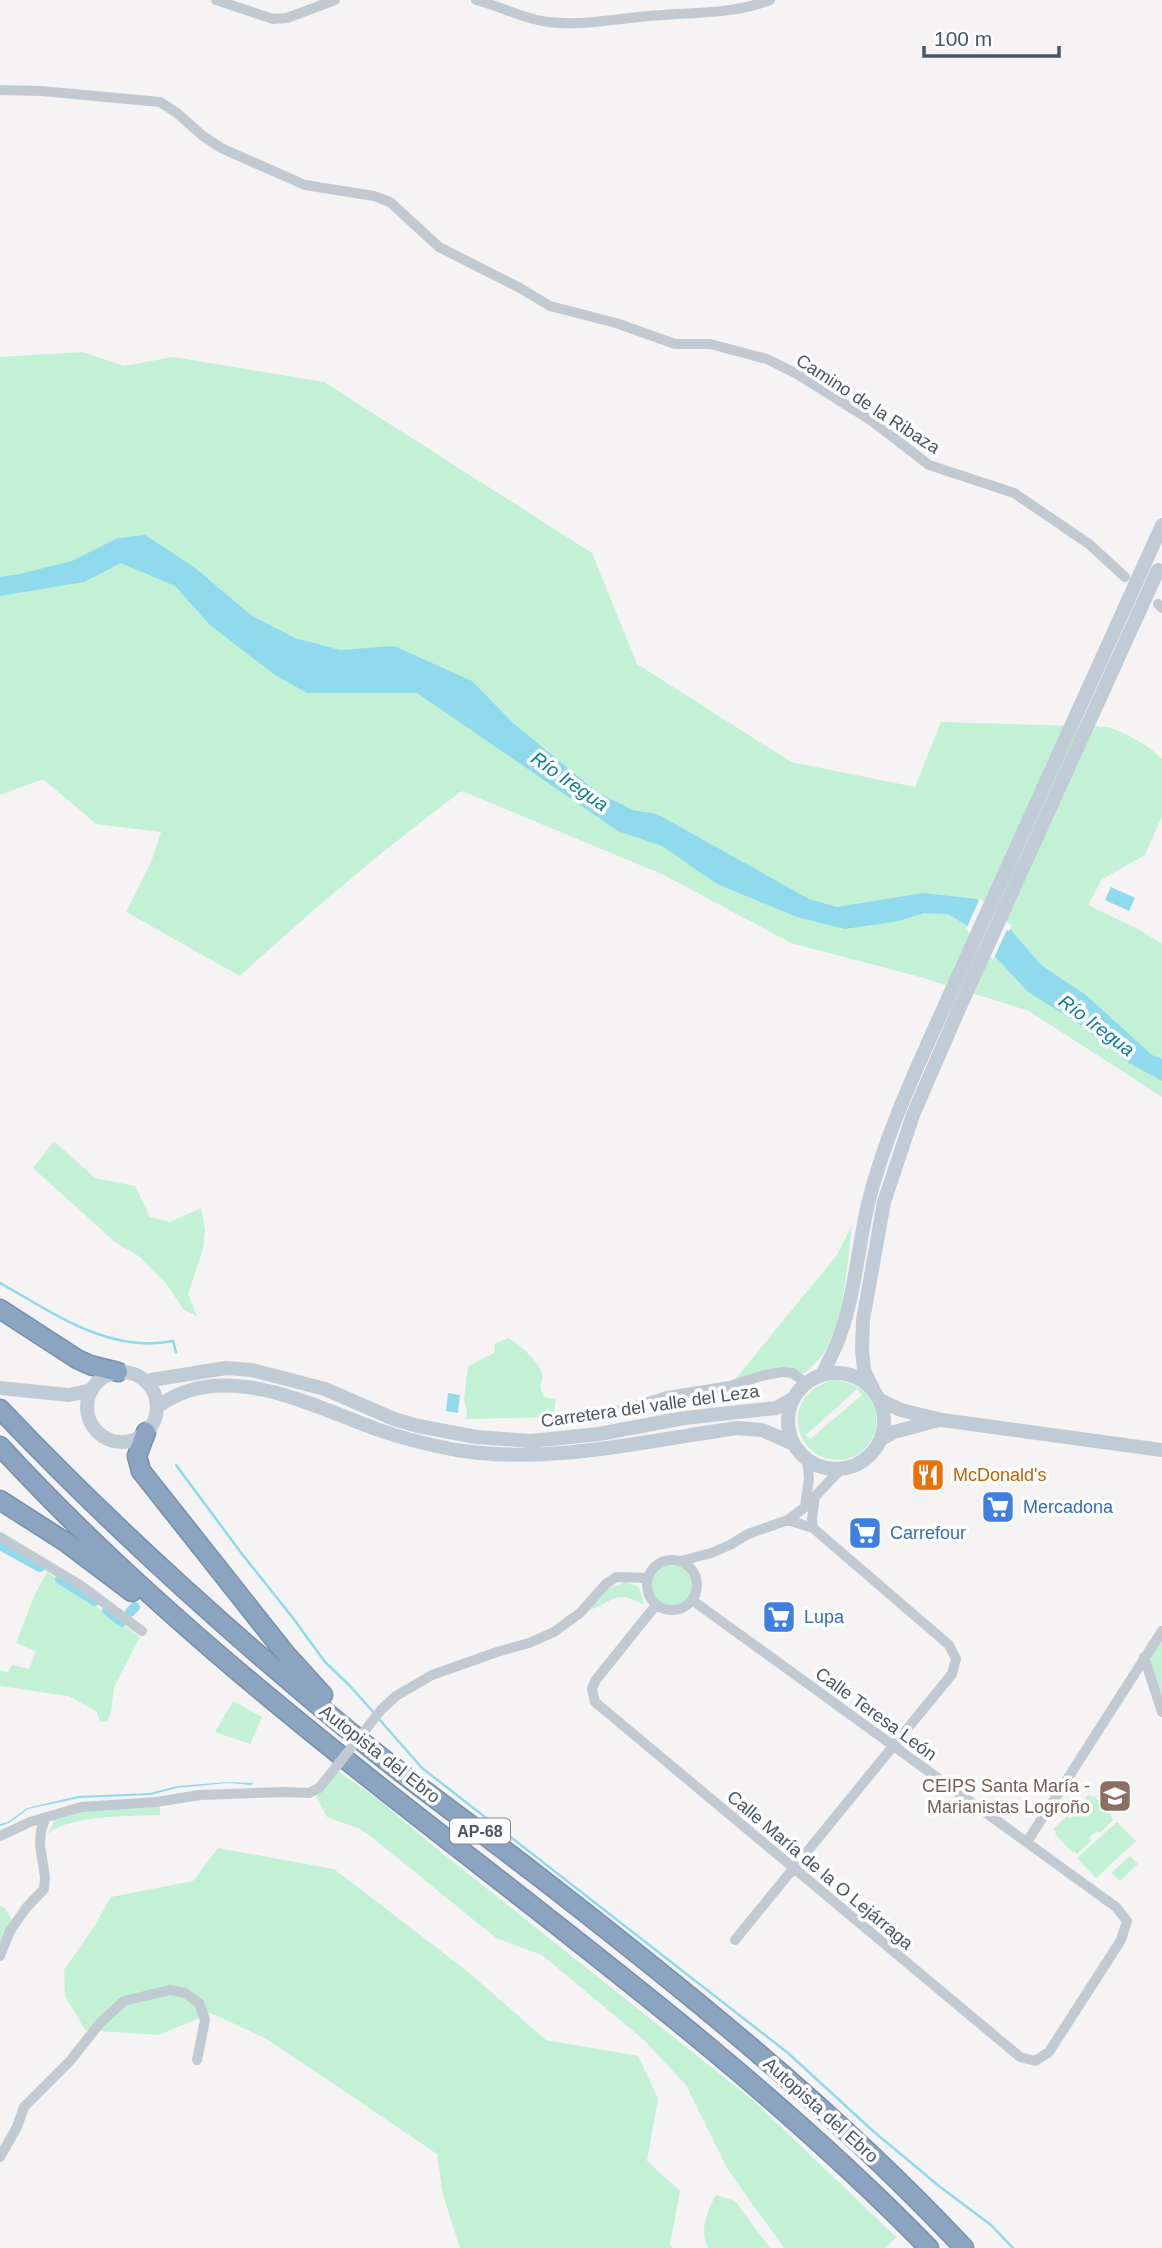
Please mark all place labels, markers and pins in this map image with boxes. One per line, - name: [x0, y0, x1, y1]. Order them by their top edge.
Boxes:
- restaurant icon: McDonald's: [909, 1456, 947, 1494]
- place label: McDonald's: [953, 1465, 1046, 1485]
- supermarket icon: Mercadona: [979, 1488, 1017, 1526]
- place label: Mercadona: [1023, 1497, 1114, 1517]
- supermarket icon: Carrefour: [846, 1514, 884, 1552]
- place label: Carrefour: [890, 1523, 966, 1543]
- supermarket icon: Lupa: [760, 1598, 798, 1636]
- place label: Lupa: [804, 1607, 845, 1627]
- place label: CEIPS Santa María - Marianistas Logroño: [922, 1776, 1090, 1817]
- school or university icon: CEIPS Santa María - Marianistas Logroño: [1096, 1777, 1134, 1815]

